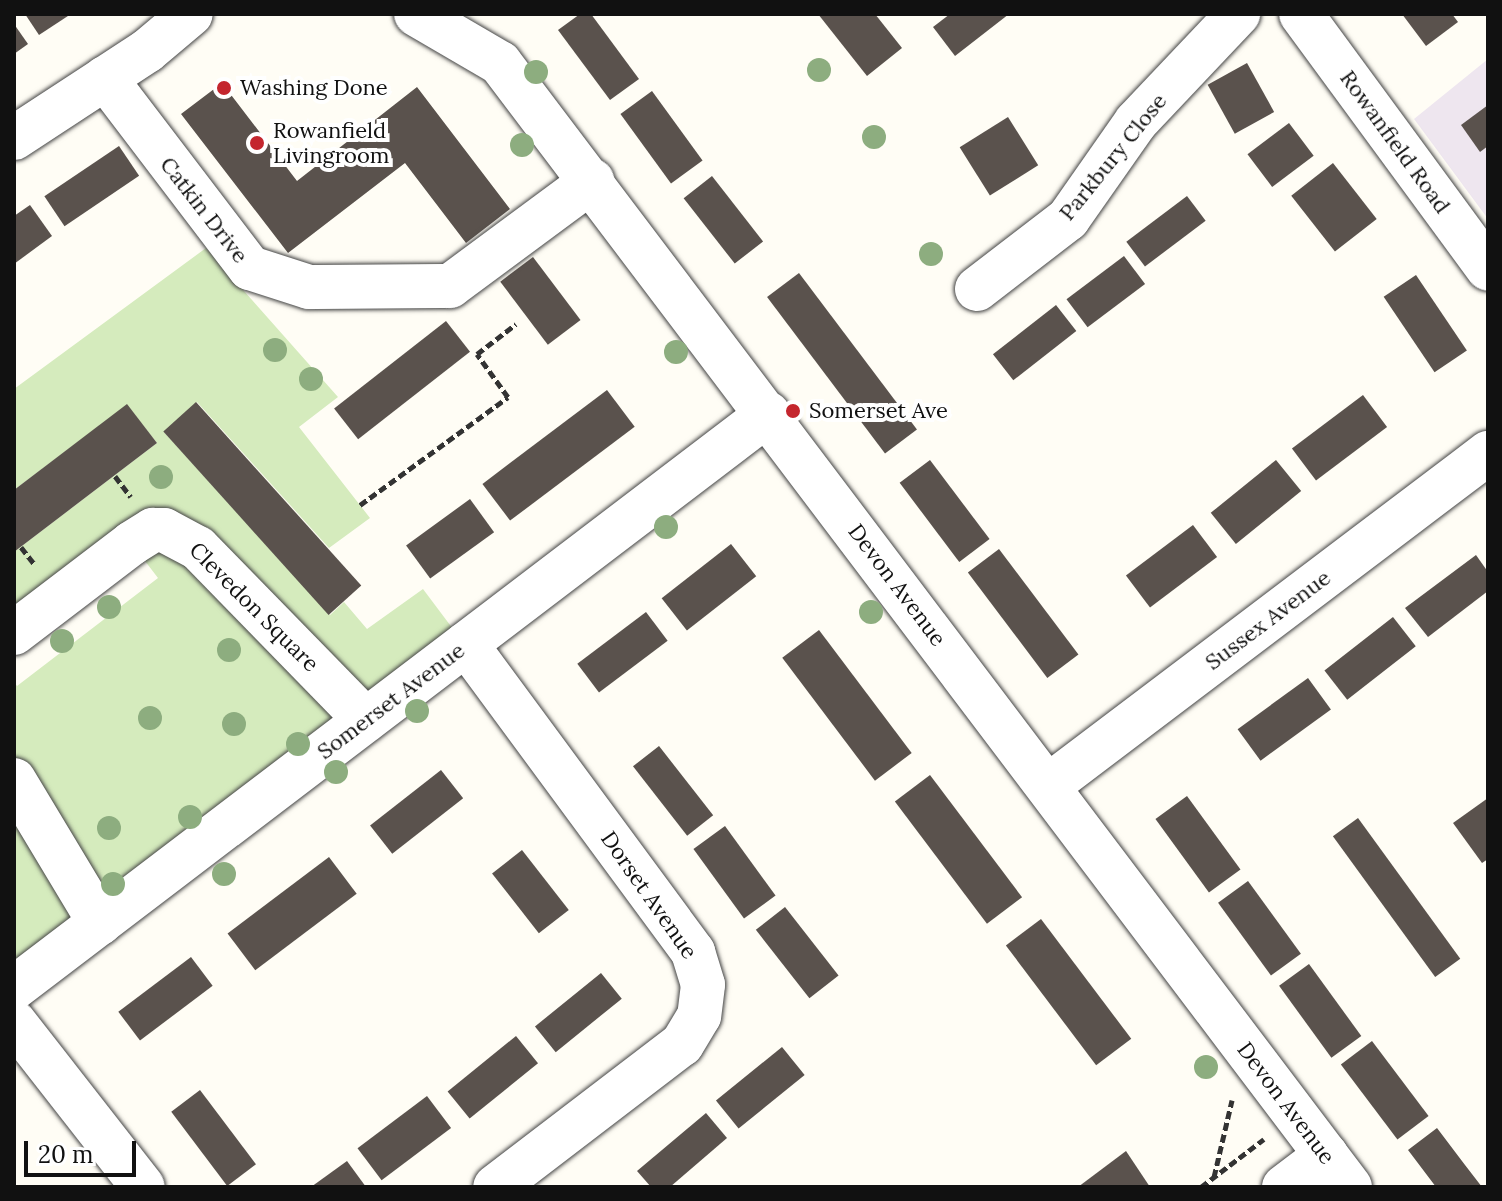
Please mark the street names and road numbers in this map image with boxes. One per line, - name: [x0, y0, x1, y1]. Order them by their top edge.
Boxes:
- street label: Rowanfield Road: [1334, 65, 1456, 219]
- street label: Parkbury Close: [1054, 88, 1172, 226]
- street label: Catkin Drive: [154, 152, 254, 268]
- street label: Devon Avenue: [843, 519, 951, 651]
- street label: Clevedon Square: [184, 537, 324, 677]
- street label: Sussex Avenue: [1200, 564, 1336, 676]
- street label: Somerset Avenue: [312, 637, 470, 765]
- street label: Dorset Avenue: [595, 826, 703, 964]
- street label: Devon Avenue: [1232, 1037, 1340, 1169]

